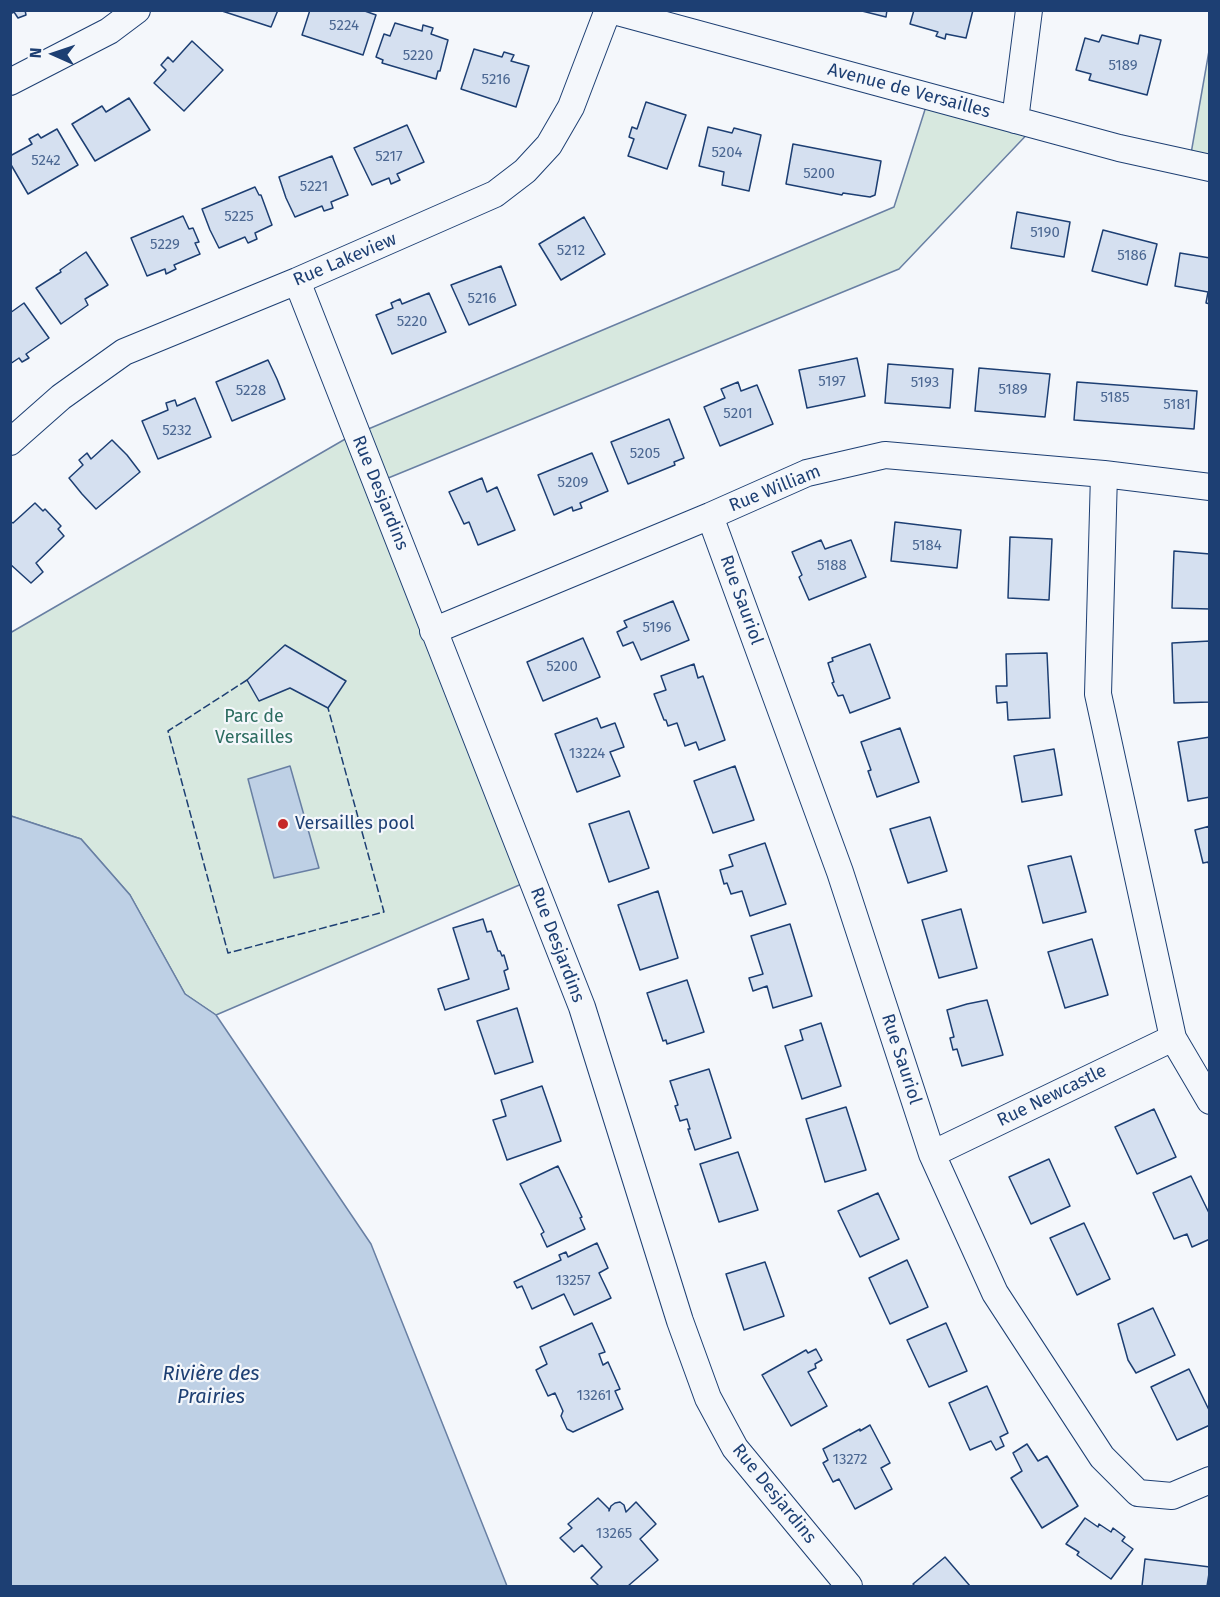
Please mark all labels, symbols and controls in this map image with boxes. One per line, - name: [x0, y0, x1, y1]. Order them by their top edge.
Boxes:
- house number: 5224: [329, 17, 359, 35]
- north arrow: [24, 24, 84, 84]
- text: N: [26, 47, 45, 59]
- house number: 5220: [403, 47, 433, 65]
- house number: 5189: [1108, 57, 1138, 75]
- street label: Avenue de Versailles: [825, 59, 993, 123]
- house number: 5216: [482, 71, 510, 89]
- house number: 5204: [711, 144, 743, 162]
- house number: 5217: [375, 148, 403, 166]
- house number: 5242: [31, 152, 61, 170]
- house number: 5200: [803, 165, 835, 183]
- house number: 5221: [300, 178, 328, 196]
- house number: 5225: [224, 208, 254, 226]
- house number: 5190: [1030, 224, 1060, 242]
- street label: Rue Lakeview: [290, 229, 400, 291]
- house number: 5229: [150, 236, 180, 254]
- house number: 5212: [557, 242, 585, 260]
- house number: 5186: [1117, 247, 1147, 265]
- house number: 5216: [468, 290, 496, 308]
- house number: 5220: [397, 313, 427, 331]
- house number: 5197: [818, 373, 846, 391]
- house number: 5193: [911, 374, 939, 392]
- house number: 5189: [998, 381, 1028, 399]
- house number: 5228: [236, 382, 266, 400]
- house number: 5185: [1100, 389, 1130, 407]
- house number: 5181: [1163, 396, 1191, 414]
- house number: 5201: [723, 405, 753, 423]
- house number: 5232: [162, 422, 192, 440]
- street label: Rue Desjardins: [347, 432, 413, 554]
- house number: 5205: [630, 445, 660, 463]
- street label: Rue William: [726, 461, 824, 517]
- house number: 5209: [558, 474, 588, 492]
- house number: 5184: [912, 537, 942, 555]
- street label: Rue Sauriol: [715, 552, 767, 648]
- house number: 5188: [817, 557, 847, 575]
- house number: 5196: [642, 619, 672, 637]
- house number: 5200: [546, 658, 578, 676]
- park label: Parc de Versailles: [215, 706, 293, 748]
- house number: 13224: [569, 745, 605, 763]
- place label: Versailles pool: [295, 813, 415, 835]
- marker: Versailles pool: [276, 817, 290, 831]
- street label: Rue Desjardins: [525, 884, 589, 1006]
- street label: Rue Sauriol: [876, 1011, 926, 1107]
- street label: Rue Newcastle: [994, 1060, 1110, 1132]
- house number: 13257: [555, 1272, 591, 1290]
- water label: Rivière des Prairies: [162, 1362, 260, 1409]
- house number: 13261: [576, 1387, 612, 1405]
- street label: Rue Desjardins: [727, 1440, 821, 1548]
- house number: 13272: [833, 1451, 867, 1469]
- house number: 13265: [596, 1525, 632, 1543]

